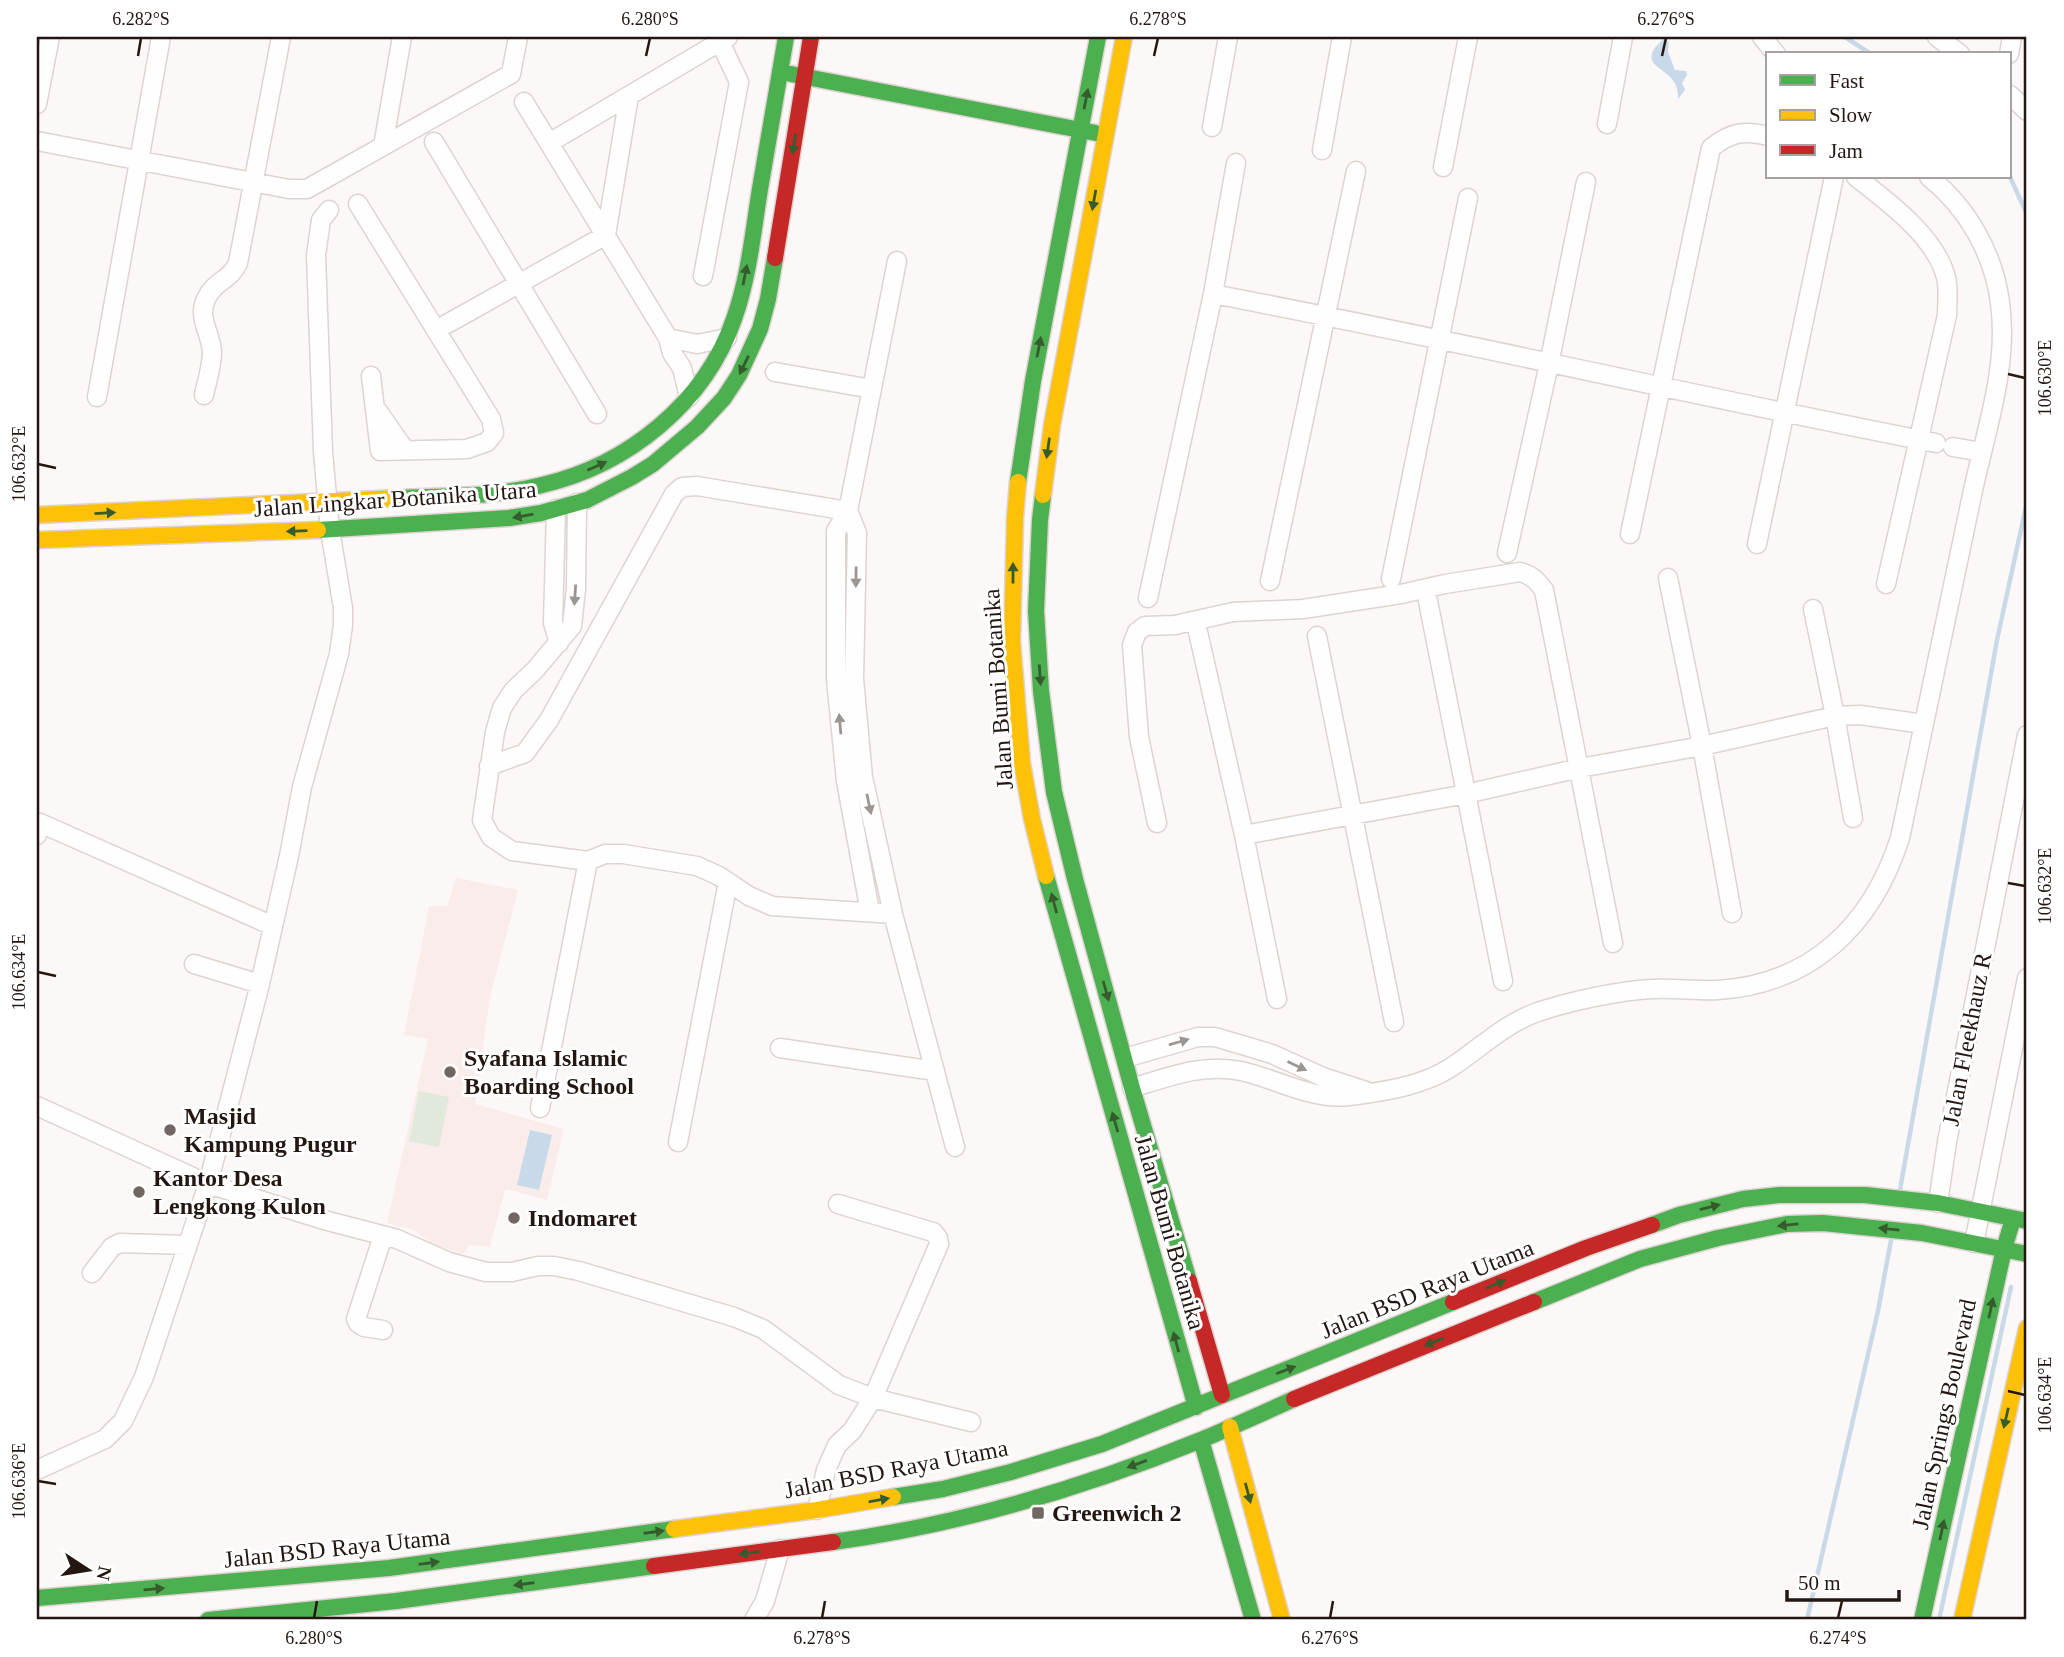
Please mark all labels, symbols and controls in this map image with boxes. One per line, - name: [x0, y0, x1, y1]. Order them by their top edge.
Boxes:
- text: 6.282°S: [112, 9, 170, 29]
- text: 6.280°S: [621, 9, 679, 29]
- text: 6.278°S: [1129, 9, 1187, 29]
- text: 6.276°S: [1637, 9, 1695, 29]
- legend: [1766, 52, 2011, 178]
- text: Fast: [1829, 69, 1864, 93]
- one-way arrow: [1081, 88, 1092, 110]
- text: Slow: [1829, 103, 1873, 127]
- one-way arrow: [788, 133, 799, 155]
- text: Jam: [1829, 139, 1863, 163]
- one-way arrow: [1088, 189, 1099, 211]
- one-way arrow: [740, 264, 751, 286]
- one-way arrow: [1034, 336, 1045, 358]
- text: 106.630°E: [2035, 340, 2055, 416]
- one-way arrow: [738, 355, 749, 375]
- text: 106.632°E: [9, 426, 29, 502]
- one-way arrow: [1043, 437, 1054, 459]
- one-way arrow: [587, 460, 607, 472]
- street label: Jalan Lingkar Botanika Utara: [253, 476, 538, 522]
- one-way arrow: [94, 508, 116, 519]
- one-way arrow: [512, 511, 534, 522]
- one-way arrow: [285, 526, 307, 537]
- one-way arrow: [1007, 561, 1019, 583]
- one-way arrow: [851, 567, 862, 589]
- one-way arrow: [569, 584, 580, 606]
- street label: Jalan Bumi Botanika: [978, 587, 1018, 790]
- one-way arrow: [1035, 664, 1046, 686]
- one-way arrow: [834, 713, 845, 735]
- one-way arrow: [863, 793, 874, 815]
- text: 106.632°E: [2035, 848, 2055, 924]
- one-way arrow: [1048, 893, 1058, 914]
- text: 106.634°E: [9, 934, 29, 1010]
- street label: Jalan Fleekhauz R: [1937, 950, 1997, 1128]
- one-way arrow: [1101, 980, 1112, 1002]
- one-way arrow: [1169, 1037, 1190, 1047]
- place label: Syafana Islamic Boarding School: [464, 1045, 634, 1099]
- one-way arrow: [1287, 1060, 1307, 1072]
- marker: Syafana Islamic Boarding School: [442, 1064, 458, 1080]
- place label: Masjid Kampung Pugur: [184, 1103, 357, 1157]
- one-way arrow: [1110, 1112, 1120, 1133]
- marker: Masjid Kampung Pugur: [162, 1122, 178, 1138]
- street label: Jalan Bumi Botanika: [1130, 1132, 1210, 1333]
- place label: Kantor Desa Lengkong Kulon: [153, 1165, 326, 1219]
- marker: Kantor Desa Lengkong Kulon: [131, 1184, 147, 1200]
- one-way arrow: [1699, 1201, 1721, 1212]
- place label: Indomaret: [528, 1205, 637, 1231]
- marker: Indomaret: [506, 1210, 522, 1226]
- one-way arrow: [1777, 1220, 1799, 1231]
- one-way arrow: [1878, 1224, 1900, 1235]
- street label: Jalan BSD Raya Utama: [1317, 1234, 1538, 1344]
- one-way arrow: [1486, 1278, 1506, 1290]
- street label: Jalan Springs Boulevard: [1907, 1297, 1981, 1531]
- one-way arrow: [1986, 1297, 1997, 1319]
- one-way arrow: [1171, 1331, 1181, 1352]
- one-way arrow: [1424, 1336, 1444, 1348]
- text: 106.634°E: [2035, 1357, 2055, 1433]
- one-way arrow: [1275, 1365, 1296, 1376]
- one-way arrow: [2001, 1407, 2012, 1429]
- street label: Jalan BSD Raya Utama: [782, 1434, 1010, 1503]
- text: 106.636°E: [9, 1443, 29, 1519]
- one-way arrow: [1126, 1458, 1147, 1469]
- one-way arrow: [1243, 1482, 1254, 1504]
- one-way arrow: [869, 1494, 891, 1505]
- place label: Greenwich 2: [1052, 1500, 1182, 1526]
- marker: Greenwich 2: [1030, 1505, 1046, 1521]
- one-way arrow: [1937, 1519, 1948, 1541]
- street label: Jalan BSD Raya Utama: [223, 1523, 452, 1573]
- one-way arrow: [643, 1526, 665, 1537]
- north arrow: [52, 1534, 122, 1604]
- one-way arrow: [738, 1548, 760, 1559]
- one-way arrow: [418, 1557, 440, 1568]
- scale bar: [1787, 1559, 1899, 1603]
- text: N: [92, 1565, 116, 1583]
- text: 50 m: [1798, 1571, 1841, 1595]
- one-way arrow: [513, 1579, 535, 1590]
- one-way arrow: [143, 1583, 165, 1594]
- text: 6.280°S: [285, 1628, 343, 1648]
- text: 6.278°S: [793, 1628, 851, 1648]
- text: 6.276°S: [1301, 1628, 1359, 1648]
- text: 6.274°S: [1809, 1628, 1867, 1648]

